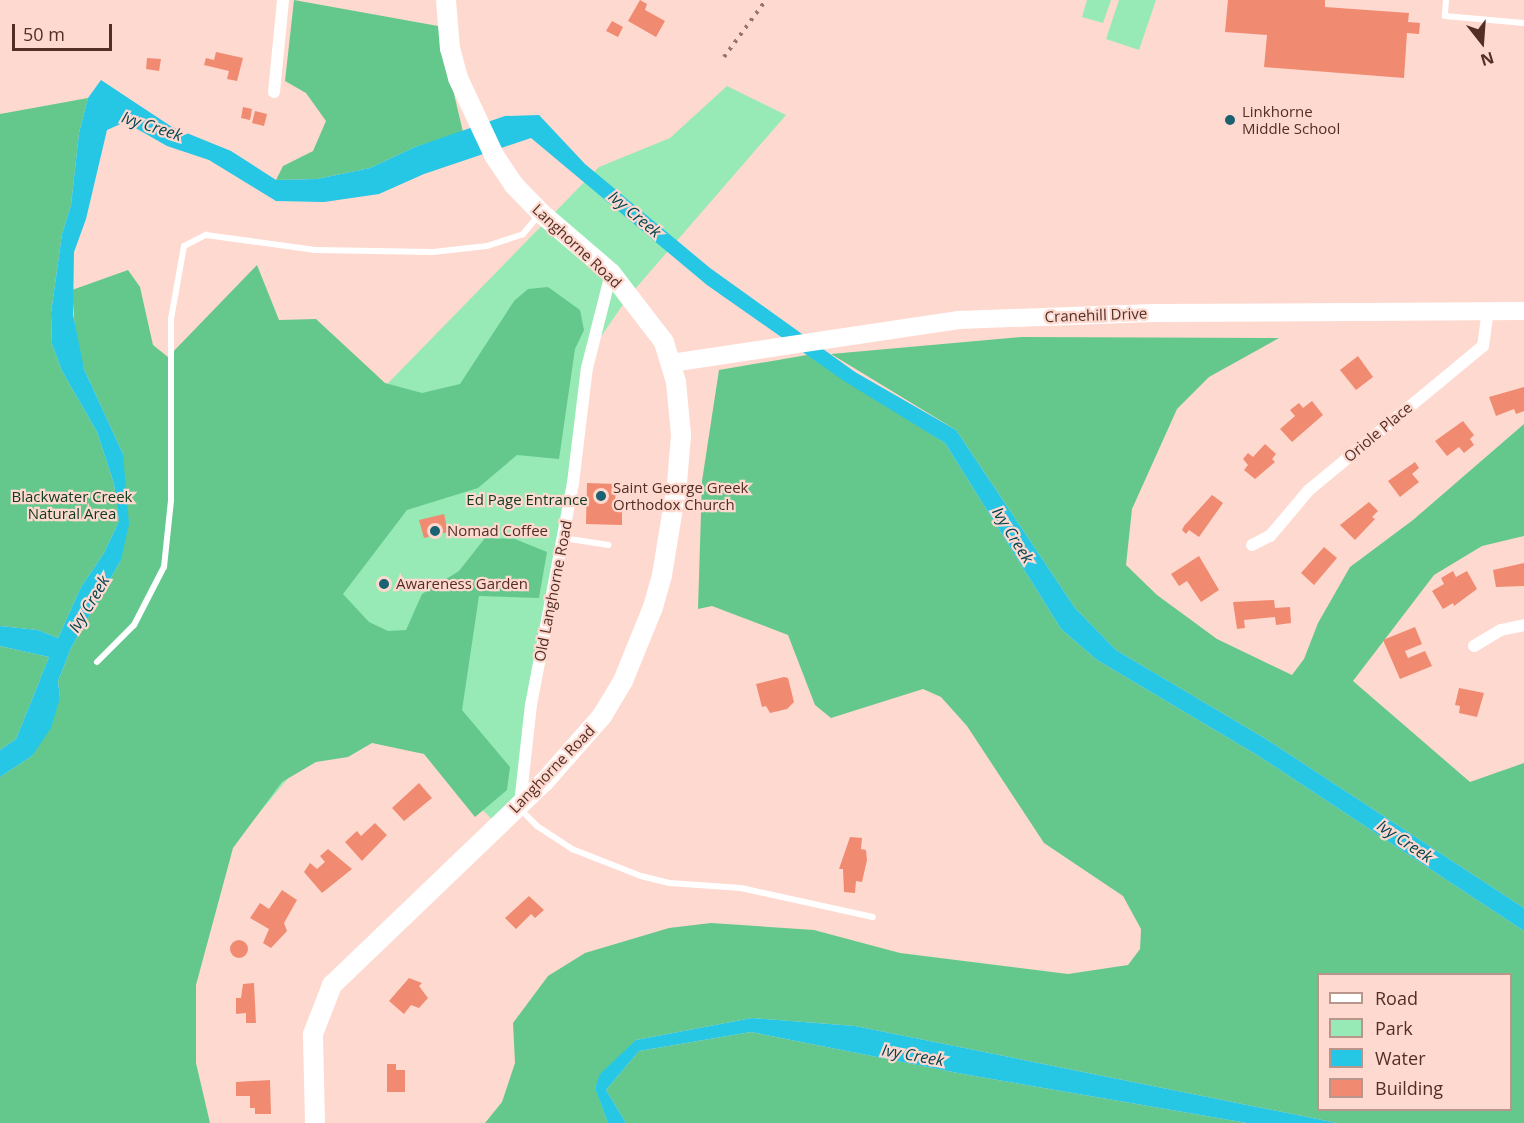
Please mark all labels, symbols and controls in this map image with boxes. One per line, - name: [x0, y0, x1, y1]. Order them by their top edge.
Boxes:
- scale bar: [15, 12, 116, 50]
- north arrow: [1452, 12, 1512, 72]
- text: 50 m: [23, 22, 65, 46]
- text: N: [1478, 47, 1497, 72]
- place label: Linkhorne Middle School: [1242, 102, 1340, 137]
- water label: Ivy Creek: [119, 107, 185, 145]
- marker: Linkhorne Middle School: [1223, 113, 1237, 127]
- water label: Ivy Creek: [605, 186, 665, 242]
- street label: Langhorne Road: [529, 200, 625, 292]
- street label: Cranehill Drive: [1044, 304, 1148, 326]
- street label: Oriole Place: [1340, 398, 1416, 466]
- place label: Saint George Greek Orthodox Church: [613, 478, 748, 513]
- park label: Blackwater Creek Natural Area: [12, 487, 132, 522]
- marker: Saint George Greek Orthodox Church: [594, 489, 608, 503]
- park label: Ed Page Entrance: [466, 491, 588, 509]
- water label: Ivy Creek: [988, 503, 1038, 567]
- street label: Old Langhorne Road: [530, 519, 576, 663]
- place label: Nomad Coffee: [447, 522, 548, 540]
- marker: Nomad Coffee: [428, 524, 442, 538]
- water label: Ivy Creek: [65, 572, 113, 636]
- place label: Awareness Garden: [396, 575, 528, 593]
- marker: Awareness Garden: [377, 577, 391, 591]
- street label: Langhorne Road: [506, 721, 598, 817]
- water label: Ivy Creek: [1374, 816, 1436, 866]
- legend: [1317, 973, 1512, 1111]
- text: Road: [1375, 986, 1418, 1010]
- text: Park: [1375, 1016, 1413, 1040]
- water label: Ivy Creek: [880, 1040, 946, 1070]
- text: Water: [1375, 1046, 1426, 1070]
- text: Building: [1375, 1076, 1443, 1100]

